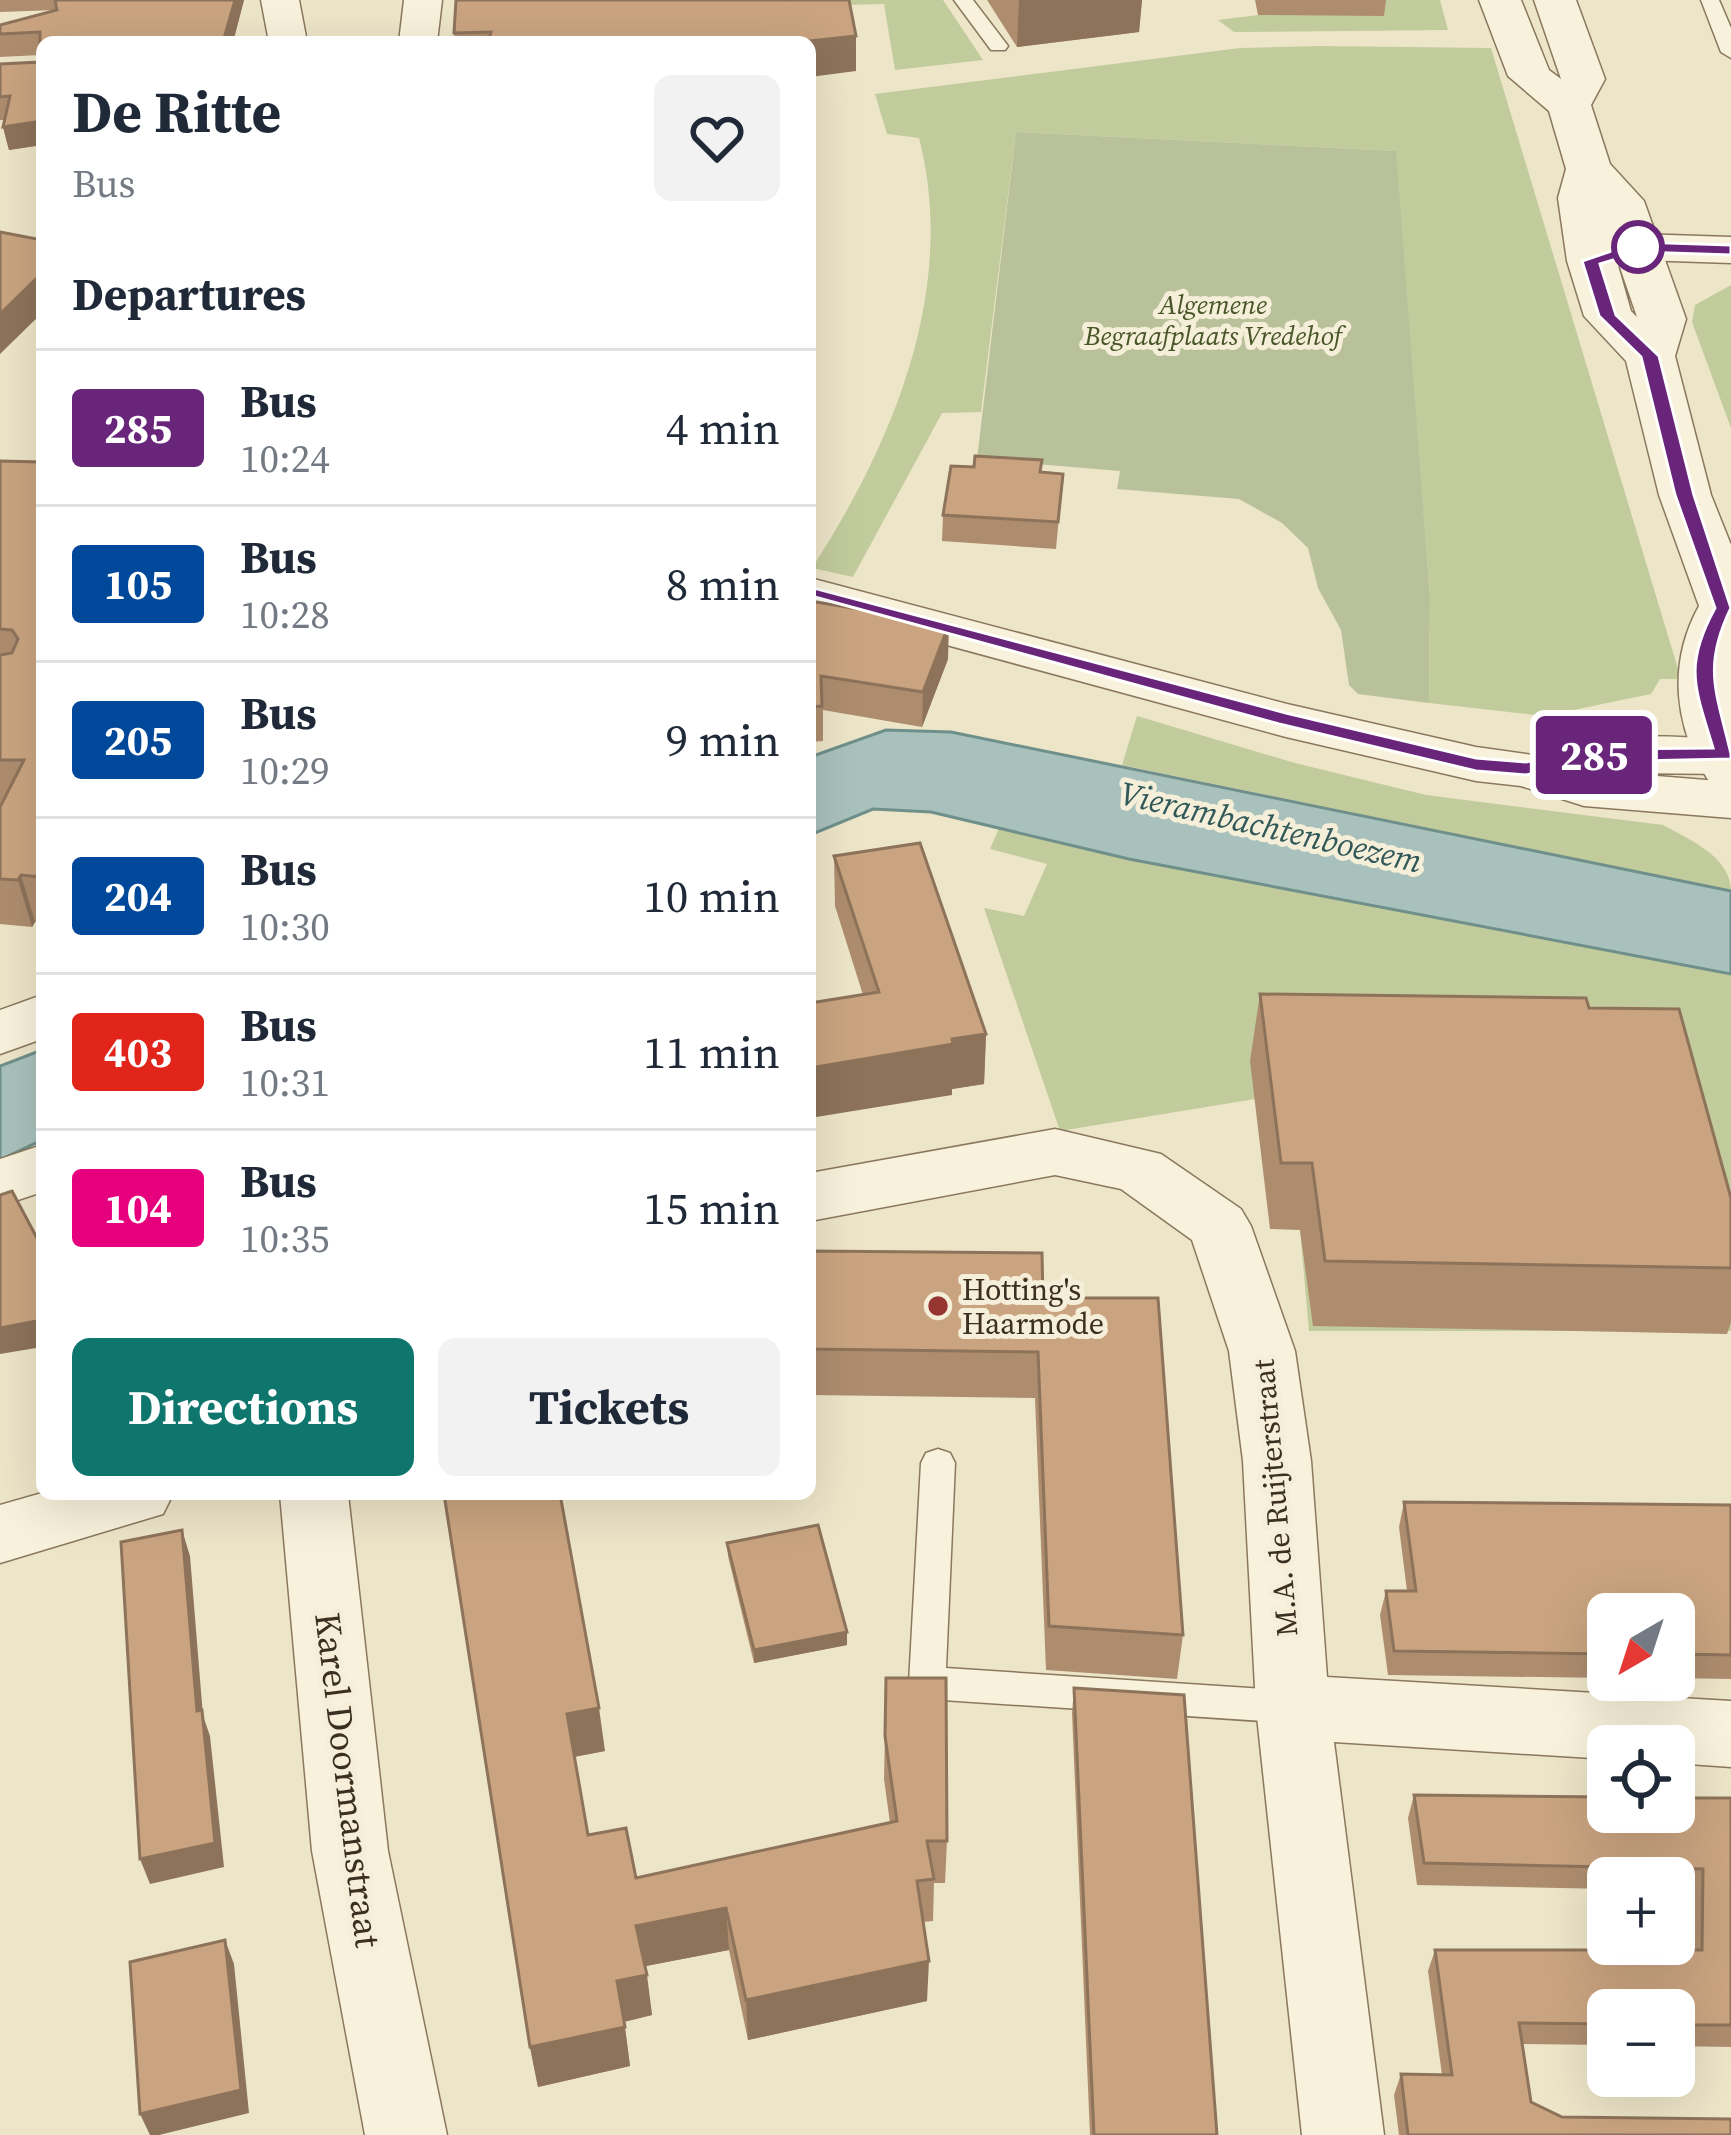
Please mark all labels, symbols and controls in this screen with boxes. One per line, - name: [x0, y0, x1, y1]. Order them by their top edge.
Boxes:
- text: De Ritte: [72, 73, 281, 151]
- button: heart: [654, 75, 780, 201]
- text: Bus: [72, 157, 135, 210]
- unlabelled marker: [1613, 222, 1663, 272]
- text: Departures: [72, 263, 306, 325]
- park label: Algemene Begraafplaats Vredehof: [1083, 286, 1347, 354]
- text: Bus: [240, 370, 317, 432]
- text: 4 min: [666, 397, 780, 459]
- text: 285: [104, 399, 172, 457]
- text: 10:24: [240, 432, 330, 485]
- text: Bus: [240, 526, 317, 588]
- text: 8 min: [666, 553, 780, 615]
- text: 105: [104, 555, 172, 613]
- text: 10:28: [240, 588, 330, 641]
- text: Bus: [240, 682, 317, 744]
- text: 9 min: [666, 709, 780, 771]
- text: 205: [104, 711, 172, 769]
- line badge: 285: [1525, 716, 1663, 794]
- text: 285: [1560, 726, 1628, 784]
- text: 10:29: [240, 744, 330, 797]
- water label: Vierambachtenboezem: [1116, 770, 1426, 884]
- text: Bus: [240, 838, 317, 900]
- text: 10 min: [643, 865, 780, 927]
- text: 204: [104, 867, 172, 925]
- text: 10:30: [240, 900, 330, 953]
- text: Bus: [240, 994, 317, 1056]
- text: 11 min: [643, 1021, 780, 1083]
- text: 403: [104, 1023, 172, 1081]
- text: 10:31: [240, 1056, 330, 1109]
- text: Bus: [240, 1150, 317, 1212]
- text: 15 min: [643, 1177, 780, 1239]
- text: 104: [104, 1179, 172, 1237]
- text: 10:35: [240, 1212, 330, 1265]
- place label: Hotting's Haarmode: [962, 1269, 1104, 1344]
- marker: Hotting's Haarmode: [925, 1293, 951, 1319]
- button: Directions: [72, 1338, 414, 1476]
- button: Tickets: [438, 1338, 780, 1476]
- street label: M.A. de Ruijterstraat: [1242, 1357, 1308, 1638]
- north arrow: [1587, 1593, 1695, 1701]
- map controls: [1587, 1593, 1695, 2097]
- street label: Karel Doormanstraat: [303, 1610, 393, 1951]
- button: locate: [1587, 1725, 1695, 1833]
- button: +: [1587, 1857, 1695, 1965]
- button: −: [1587, 1989, 1695, 2097]

